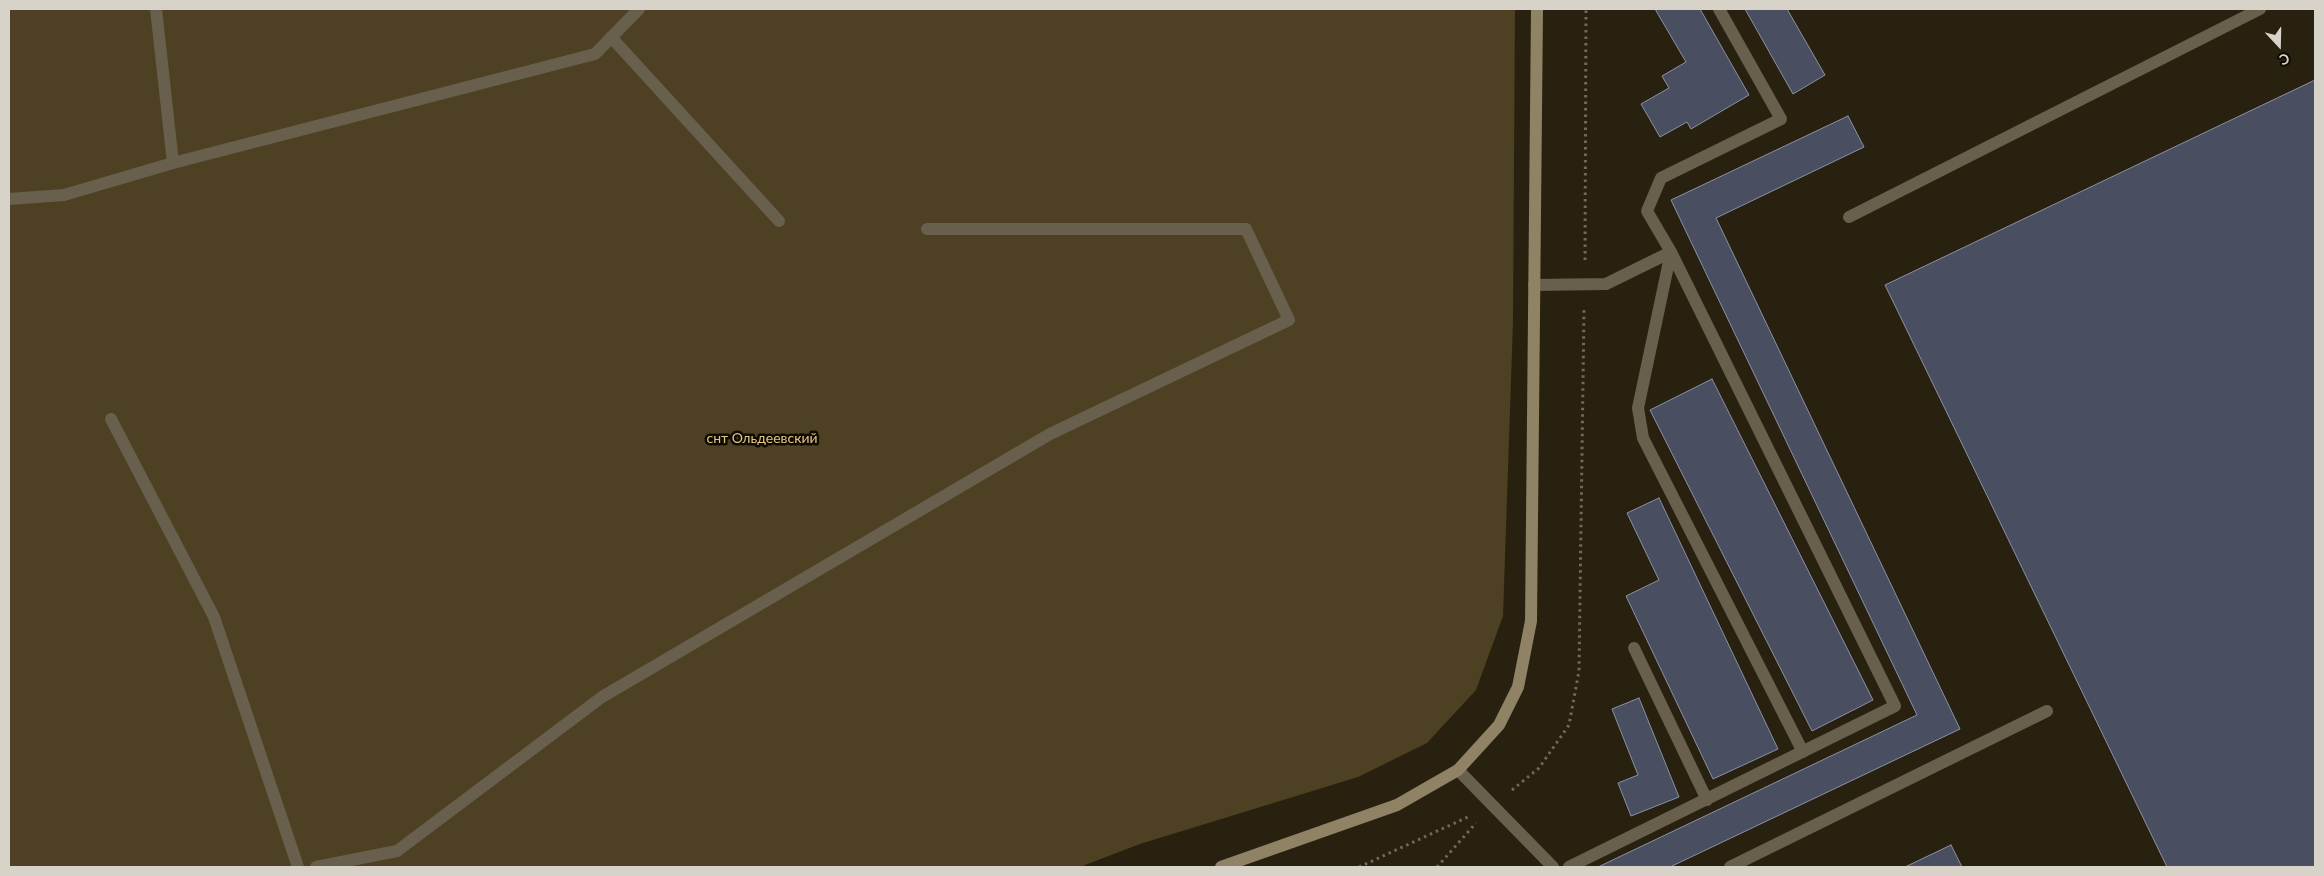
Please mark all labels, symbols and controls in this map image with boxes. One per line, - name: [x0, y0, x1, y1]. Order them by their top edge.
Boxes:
- north arrow: [2254, 20, 2304, 70]
- text: С: [2277, 50, 2292, 69]
- park label: снт Ольдеевский: [706, 430, 818, 446]

